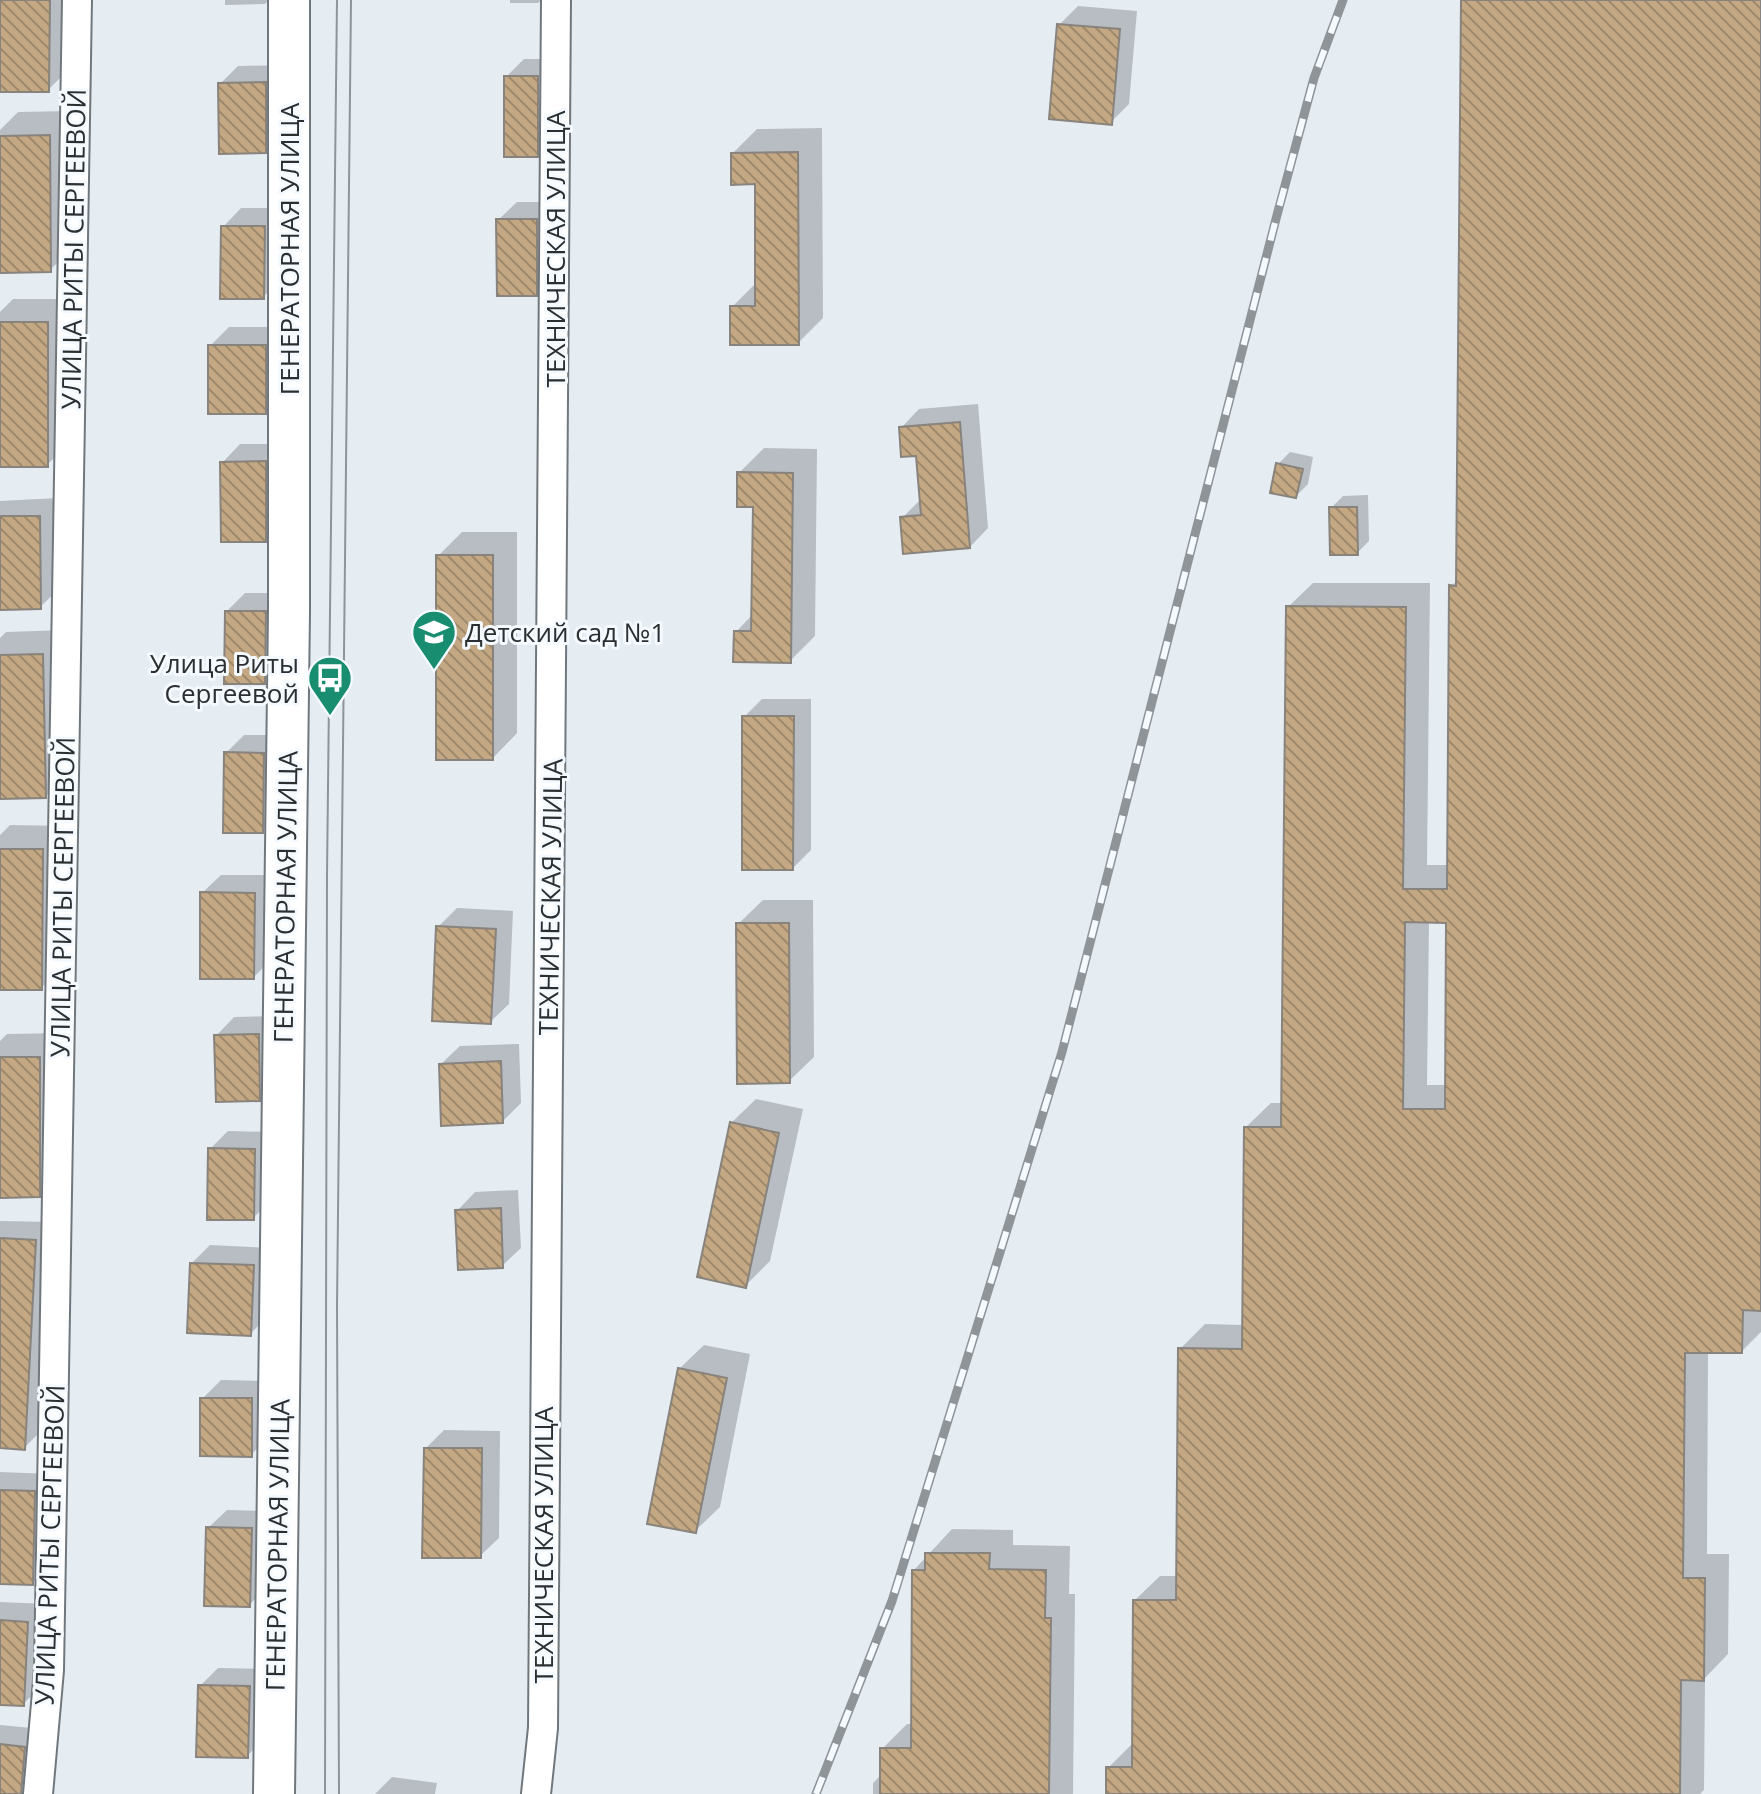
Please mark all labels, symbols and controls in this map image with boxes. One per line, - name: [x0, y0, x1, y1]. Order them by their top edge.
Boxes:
- street label: УЛИЦА РИТЫ СЕРГЕЕВОЙ: [52, 88, 94, 410]
- street label: ГЕНЕРАТОРНАЯ УЛИЦА: [271, 102, 307, 395]
- street label: ТЕХНИЧЕСКАЯ УЛИЦА: [537, 110, 573, 387]
- school or university icon: Детский сад №1: [410, 608, 458, 671]
- place label: Детский сад №1: [465, 614, 665, 650]
- place label: Улица Риты Сергеевой: [150, 645, 299, 711]
- bus stop icon: Улица Риты Сергеевой: [306, 654, 354, 717]
- street label: УЛИЦА РИТЫ СЕРГЕЕВОЙ: [41, 736, 83, 1058]
- street label: ГЕНЕРАТОРНАЯ УЛИЦА: [264, 750, 306, 1043]
- street label: ТЕХНИЧЕСКАЯ УЛИЦА: [530, 758, 570, 1036]
- street label: УЛИЦА РИТЫ СЕРГЕЕВОЙ: [25, 1384, 73, 1706]
- street label: ГЕНЕРАТОРНАЯ УЛИЦА: [256, 1398, 298, 1691]
- street label: ТЕХНИЧЕСКАЯ УЛИЦА: [525, 1406, 561, 1683]

